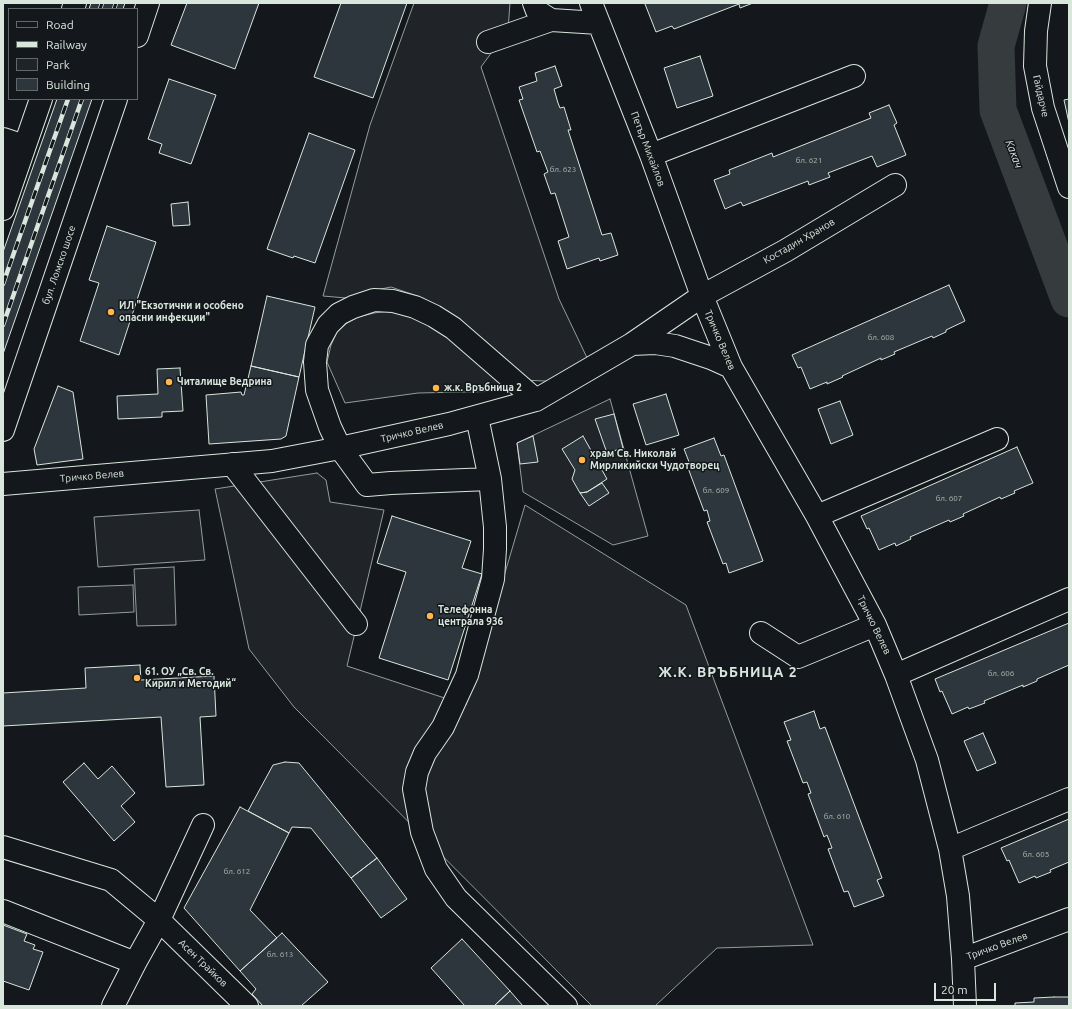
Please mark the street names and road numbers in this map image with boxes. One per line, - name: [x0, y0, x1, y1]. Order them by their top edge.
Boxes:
- street label: Гайдарче: [1030, 74, 1052, 118]
- street label: Петър Михайлов: [628, 110, 668, 188]
- street label: Костадин Хранов: [761, 216, 837, 266]
- street label: бул. Ломско шосе: [40, 224, 78, 306]
- street label: Тричко Велев: [702, 308, 738, 372]
- street label: Тричко Велев: [379, 419, 445, 445]
- street label: Тричко Велев: [60, 467, 124, 485]
- street label: Тричко Велев: [855, 594, 893, 656]
- street label: Тричко Велев: [965, 929, 1029, 963]
- street label: Асен Трайков: [176, 937, 230, 989]

